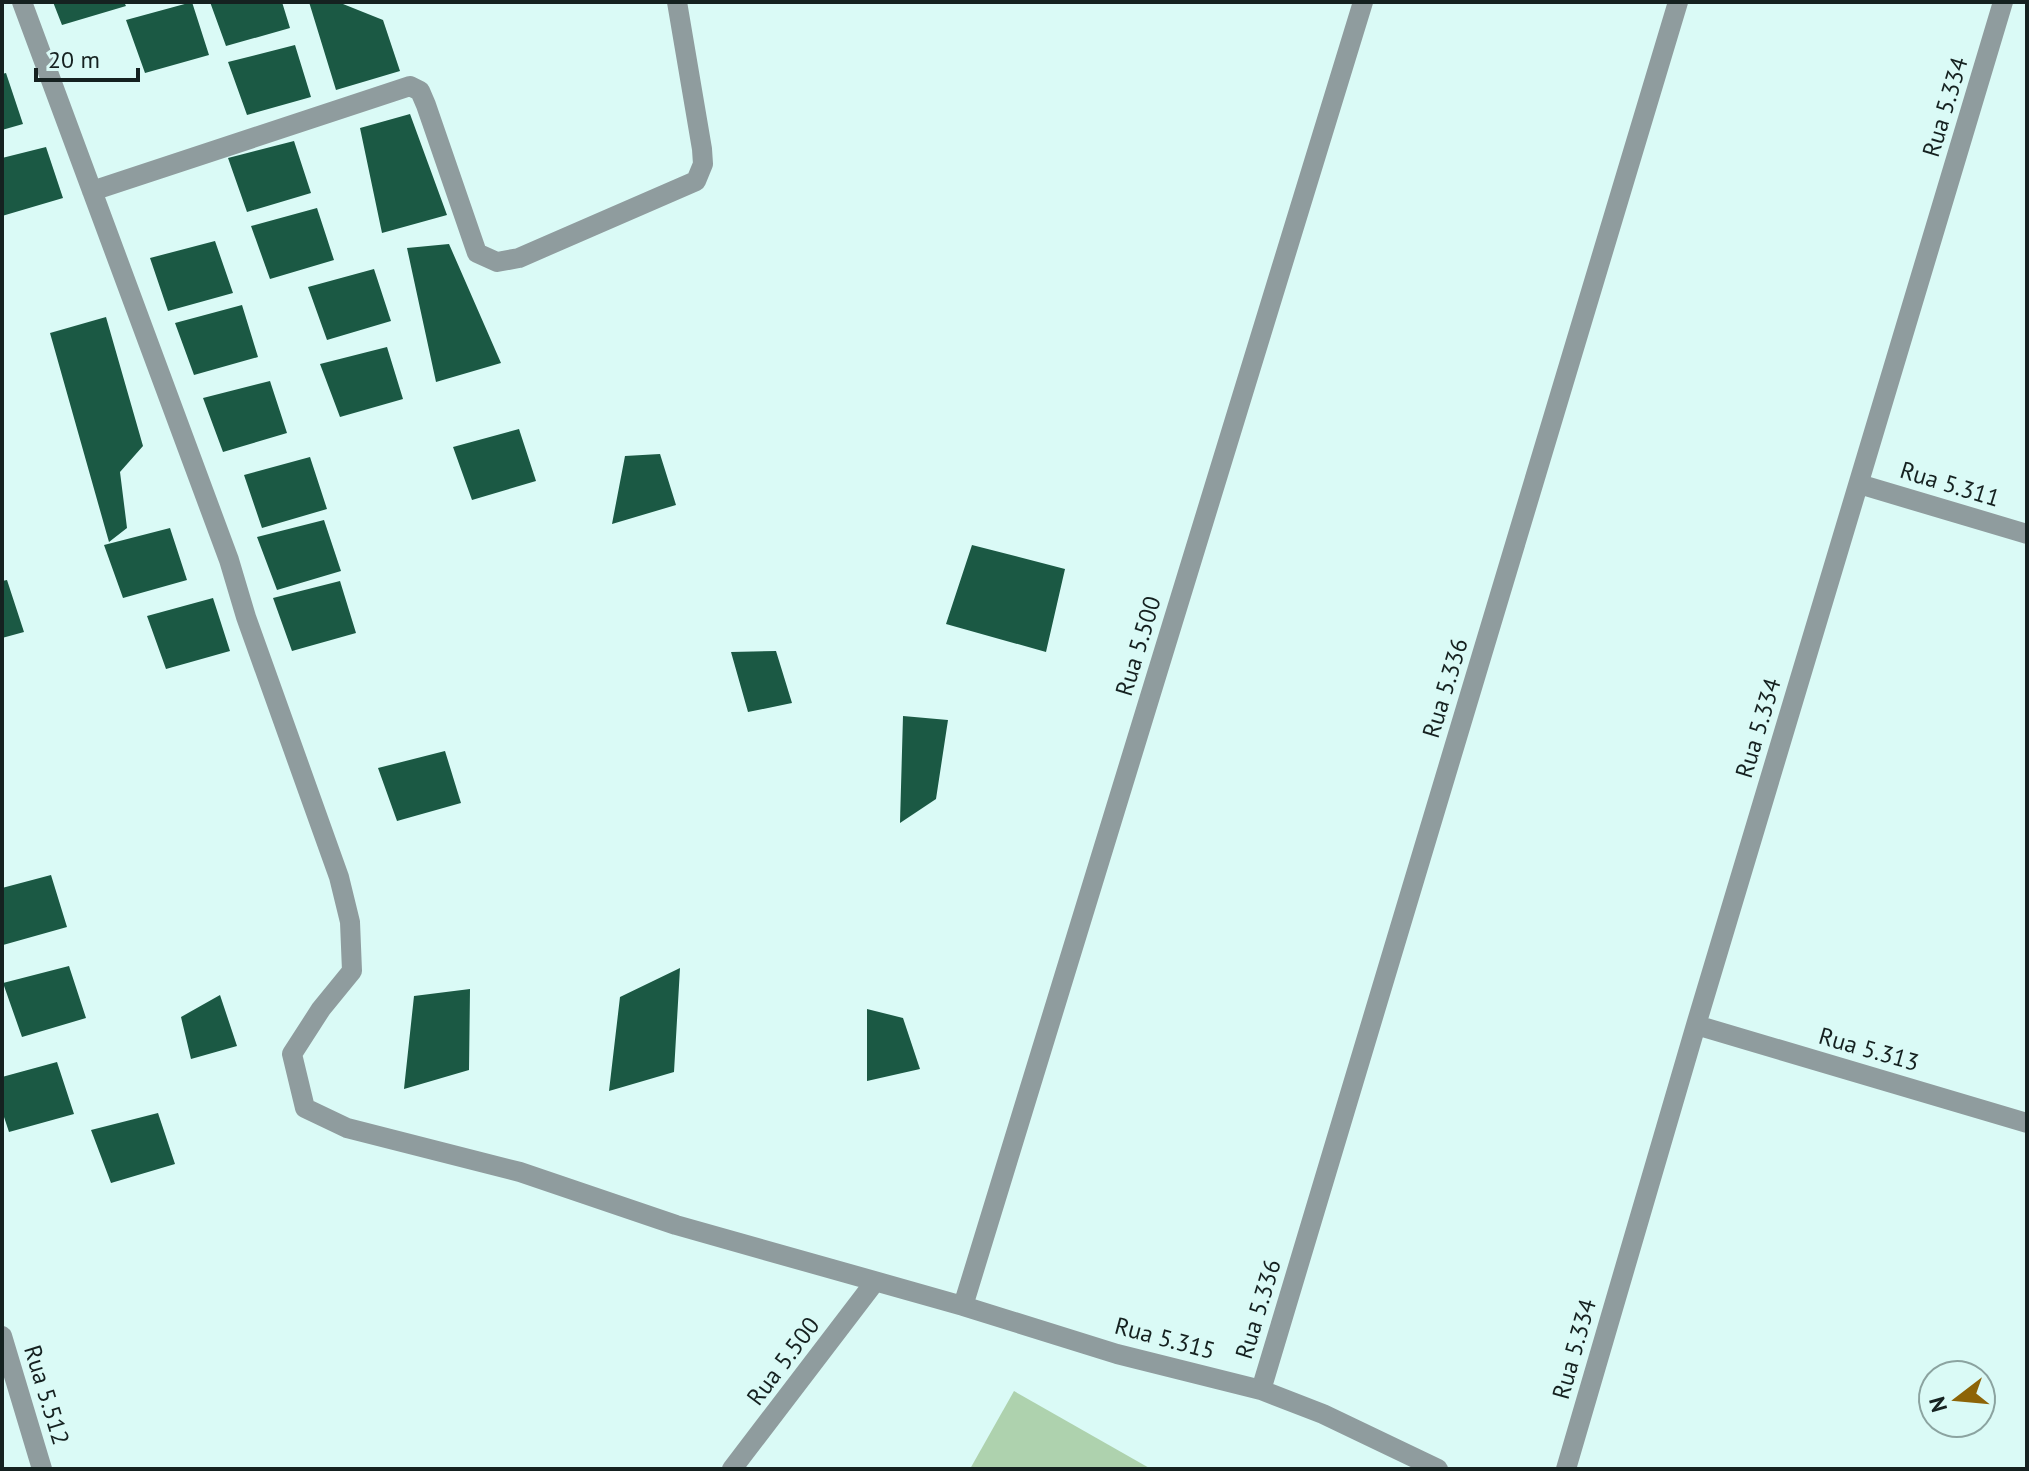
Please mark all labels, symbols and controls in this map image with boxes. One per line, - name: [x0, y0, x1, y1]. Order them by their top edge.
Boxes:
- scale bar: [36, 32, 138, 82]
- text: 20 m: [48, 44, 100, 75]
- street label: Rua 5.334: [1915, 53, 1975, 161]
- street label: Rua 5.311: [1896, 454, 2004, 514]
- street label: Rua 5.500: [1108, 592, 1168, 700]
- street label: Rua 5.336: [1415, 634, 1475, 742]
- street label: Rua 5.334: [1728, 674, 1788, 782]
- street label: Rua 5.313: [1815, 1020, 1923, 1078]
- street label: Rua 5.336: [1228, 1255, 1288, 1363]
- street label: Rua 5.334: [1545, 1295, 1603, 1403]
- street label: Rua 5.315: [1111, 1310, 1219, 1366]
- street label: Rua 5.500: [740, 1311, 826, 1411]
- street label: Rua 5.512: [17, 1341, 77, 1449]
- north arrow: [1917, 1359, 1997, 1439]
- text: N: [1922, 1394, 1953, 1415]

